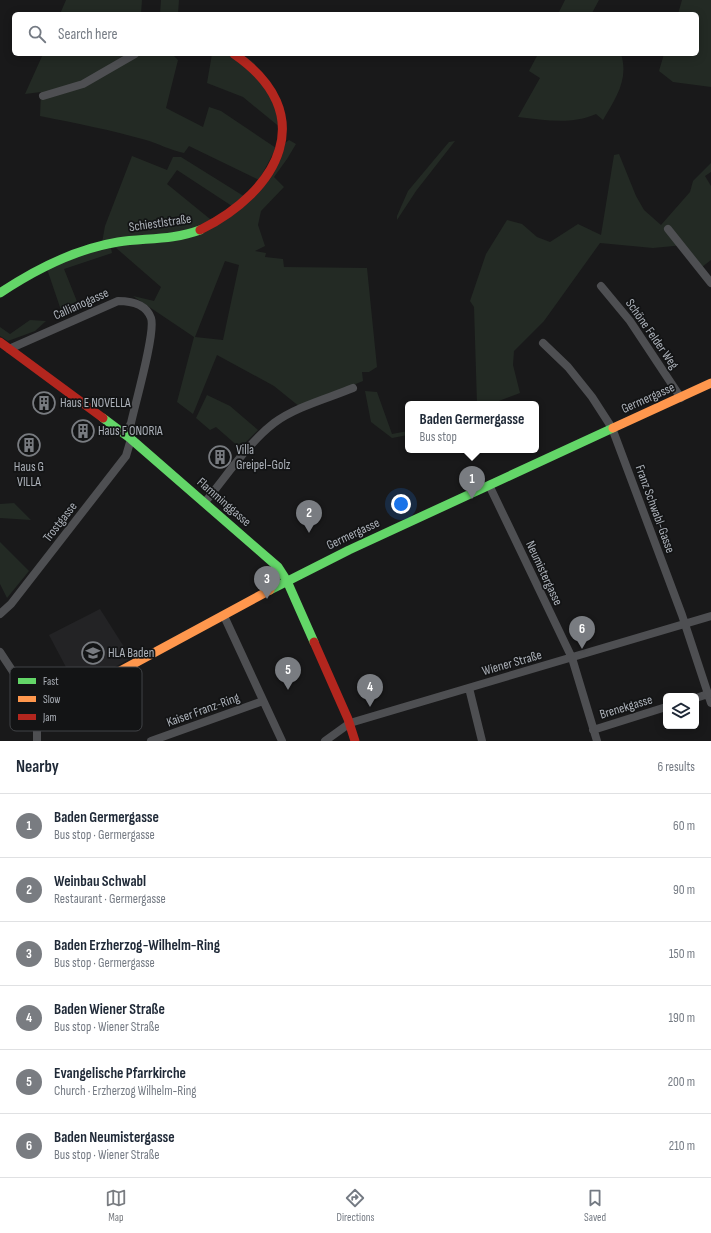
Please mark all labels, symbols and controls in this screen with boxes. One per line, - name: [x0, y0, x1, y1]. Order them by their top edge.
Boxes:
- search box: [12, 12, 699, 56]
- icon: search: [26, 23, 48, 45]
- text: Search here: [58, 25, 118, 44]
- street label: Schiestlstraße: [128, 211, 192, 235]
- street label: Callianogasse: [51, 285, 111, 323]
- street label: Schöne Felder Weg: [622, 296, 682, 372]
- street label: Germergasse: [619, 379, 677, 417]
- building icon: Haus E NOVELLA: [31, 390, 57, 416]
- place label: Haus E NOVELLA: [60, 395, 131, 411]
- popup: [405, 401, 539, 453]
- text: Baden Germergasse: [420, 410, 524, 429]
- building icon: Haus F ONORIA: [70, 418, 96, 444]
- place label: Haus F ONORIA: [98, 423, 163, 439]
- text: Bus stop: [420, 429, 457, 445]
- building icon: Haus G VILLA: [16, 432, 42, 458]
- place label: Villa Greipel-Golz: [236, 442, 291, 473]
- building icon: Villa Greipel-Golz: [207, 444, 233, 470]
- place label: Haus G VILLA: [14, 459, 44, 490]
- street label: Franz Schwabl-Gasse: [632, 463, 678, 555]
- pin: 1: [459, 466, 485, 499]
- street label: Flamminggasse: [194, 474, 254, 530]
- your location: [391, 494, 411, 514]
- street label: Trostgasse: [39, 499, 81, 545]
- pin: 2: [296, 500, 322, 533]
- street label: Germergasse: [324, 515, 382, 553]
- street label: Neumistergasse: [522, 538, 566, 608]
- pin: 3: [254, 566, 280, 599]
- pin: 6: [569, 616, 595, 649]
- school or university icon: HLA Baden: [80, 640, 106, 666]
- place label: HLA Baden: [108, 645, 154, 661]
- street label: Wiener Straße: [480, 647, 544, 679]
- pin: 5: [275, 657, 301, 690]
- legend: [10, 667, 142, 731]
- pin: 4: [357, 674, 383, 707]
- text: Fast: [43, 675, 59, 688]
- street label: Kaiser Franz-Ring: [164, 689, 242, 731]
- street label: Brenekgasse: [598, 691, 654, 723]
- text: Slow: [43, 693, 60, 706]
- map controls: [663, 693, 699, 729]
- button: layers: [663, 693, 699, 729]
- text: Jam: [42, 711, 57, 724]
- text: Nearby: [16, 757, 59, 777]
- text: 6 results: [657, 759, 695, 775]
- text: Baden Germergasse: [54, 808, 159, 827]
- text: 1: [26, 818, 32, 834]
- text: 60 m: [673, 818, 695, 834]
- text: Bus stop · Germergasse: [54, 827, 155, 843]
- text: Weinbau Schwabl: [54, 872, 146, 891]
- text: 2: [26, 882, 32, 898]
- text: 90 m: [673, 882, 695, 898]
- text: Restaurant · Germergasse: [54, 891, 166, 907]
- text: Baden Erzherzog-Wilhelm-Ring: [54, 936, 220, 955]
- text: 3: [26, 946, 32, 962]
- text: 150 m: [669, 946, 695, 962]
- text: Bus stop · Germergasse: [54, 955, 155, 971]
- text: Baden Wiener Straße: [54, 1000, 165, 1019]
- text: 4: [26, 1010, 32, 1026]
- text: 190 m: [668, 1010, 695, 1026]
- text: Bus stop · Wiener Straße: [54, 1019, 159, 1035]
- text: Evangelische Pfarrkirche: [54, 1064, 186, 1083]
- text: 5: [26, 1074, 32, 1090]
- text: 200 m: [668, 1074, 695, 1090]
- text: Church · Erzherzog Wilhelm-Ring: [54, 1083, 197, 1099]
- text: Baden Neumistergasse: [54, 1128, 175, 1147]
- text: 6: [26, 1138, 32, 1154]
- text: 210 m: [669, 1138, 695, 1154]
- text: Bus stop · Wiener Straße: [54, 1147, 159, 1163]
- tab: Map: [105, 1187, 127, 1224]
- tab: Directions: [337, 1187, 374, 1224]
- tab: Saved: [584, 1187, 606, 1224]

